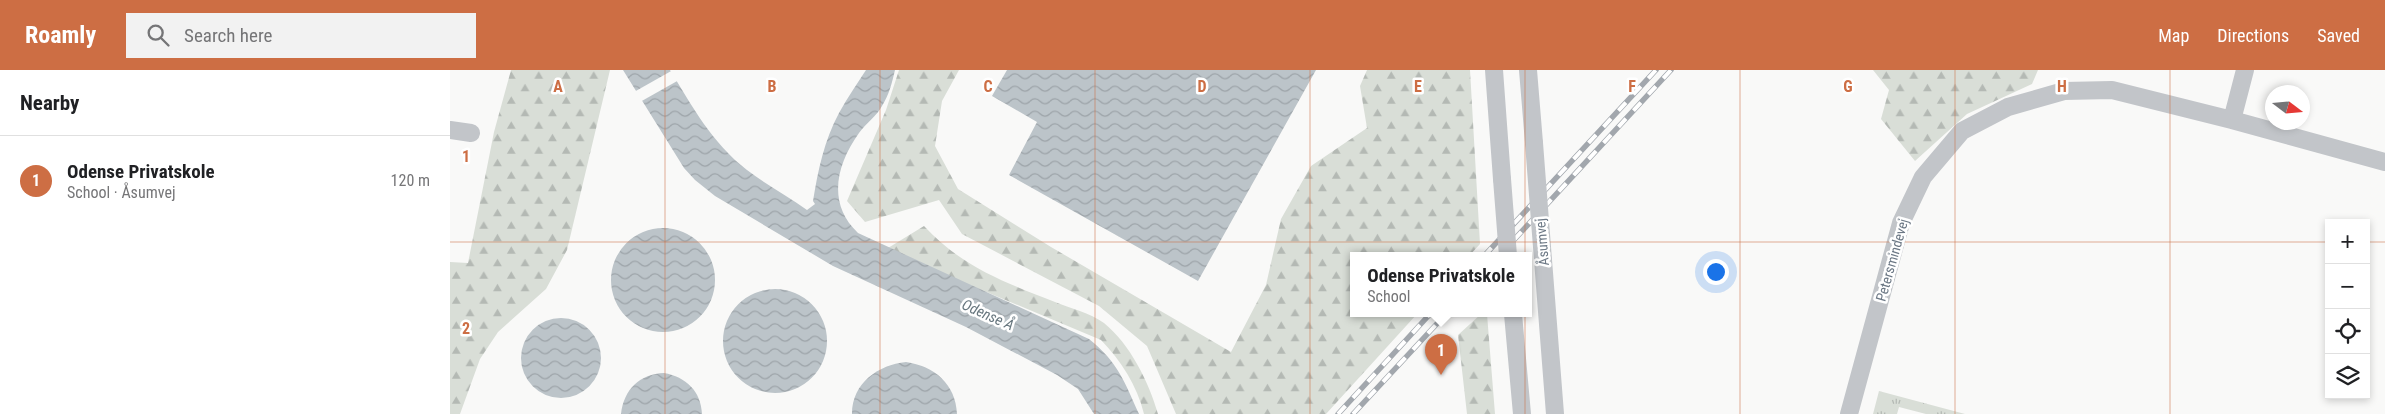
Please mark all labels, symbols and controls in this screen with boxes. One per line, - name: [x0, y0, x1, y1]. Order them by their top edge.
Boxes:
- search box: [126, 13, 476, 58]
- text: Roamly: [25, 21, 96, 49]
- icon: search: [144, 21, 172, 49]
- text: Search here: [184, 24, 272, 47]
- text: Map: [2158, 25, 2189, 46]
- text: Directions: [2217, 25, 2289, 46]
- text: Saved: [2317, 25, 2360, 46]
- text: A: [553, 77, 563, 96]
- text: B: [768, 77, 777, 96]
- text: C: [983, 77, 993, 96]
- text: D: [1197, 77, 1207, 96]
- text: E: [1414, 77, 1422, 96]
- text: F: [1628, 77, 1636, 96]
- text: G: [1843, 77, 1853, 96]
- text: H: [2057, 77, 2067, 96]
- north arrow: [2265, 85, 2310, 130]
- text: Nearby: [20, 91, 79, 115]
- text: 1: [462, 147, 470, 166]
- text: Odense Privatskole: [67, 160, 215, 183]
- text: 1: [32, 171, 40, 190]
- text: 120 m: [391, 171, 430, 190]
- text: School · Åsumvej: [67, 183, 176, 202]
- street label: Petersmindevej: [1873, 217, 1911, 303]
- street label: Åsumvej: [1531, 218, 1552, 266]
- map controls: [2325, 219, 2370, 399]
- button: +: [2325, 219, 2370, 264]
- popup: [1350, 252, 1532, 317]
- your location: [1703, 259, 1729, 285]
- text: Odense Privatskole: [1367, 264, 1515, 287]
- button: −: [2325, 264, 2370, 309]
- text: School: [1367, 287, 1410, 306]
- water label: Odense Å: [959, 296, 1017, 334]
- button: locate: [2325, 309, 2370, 354]
- text: 2: [462, 319, 470, 338]
- pin: 1: [1425, 334, 1457, 375]
- button: layers: [2325, 354, 2370, 399]

